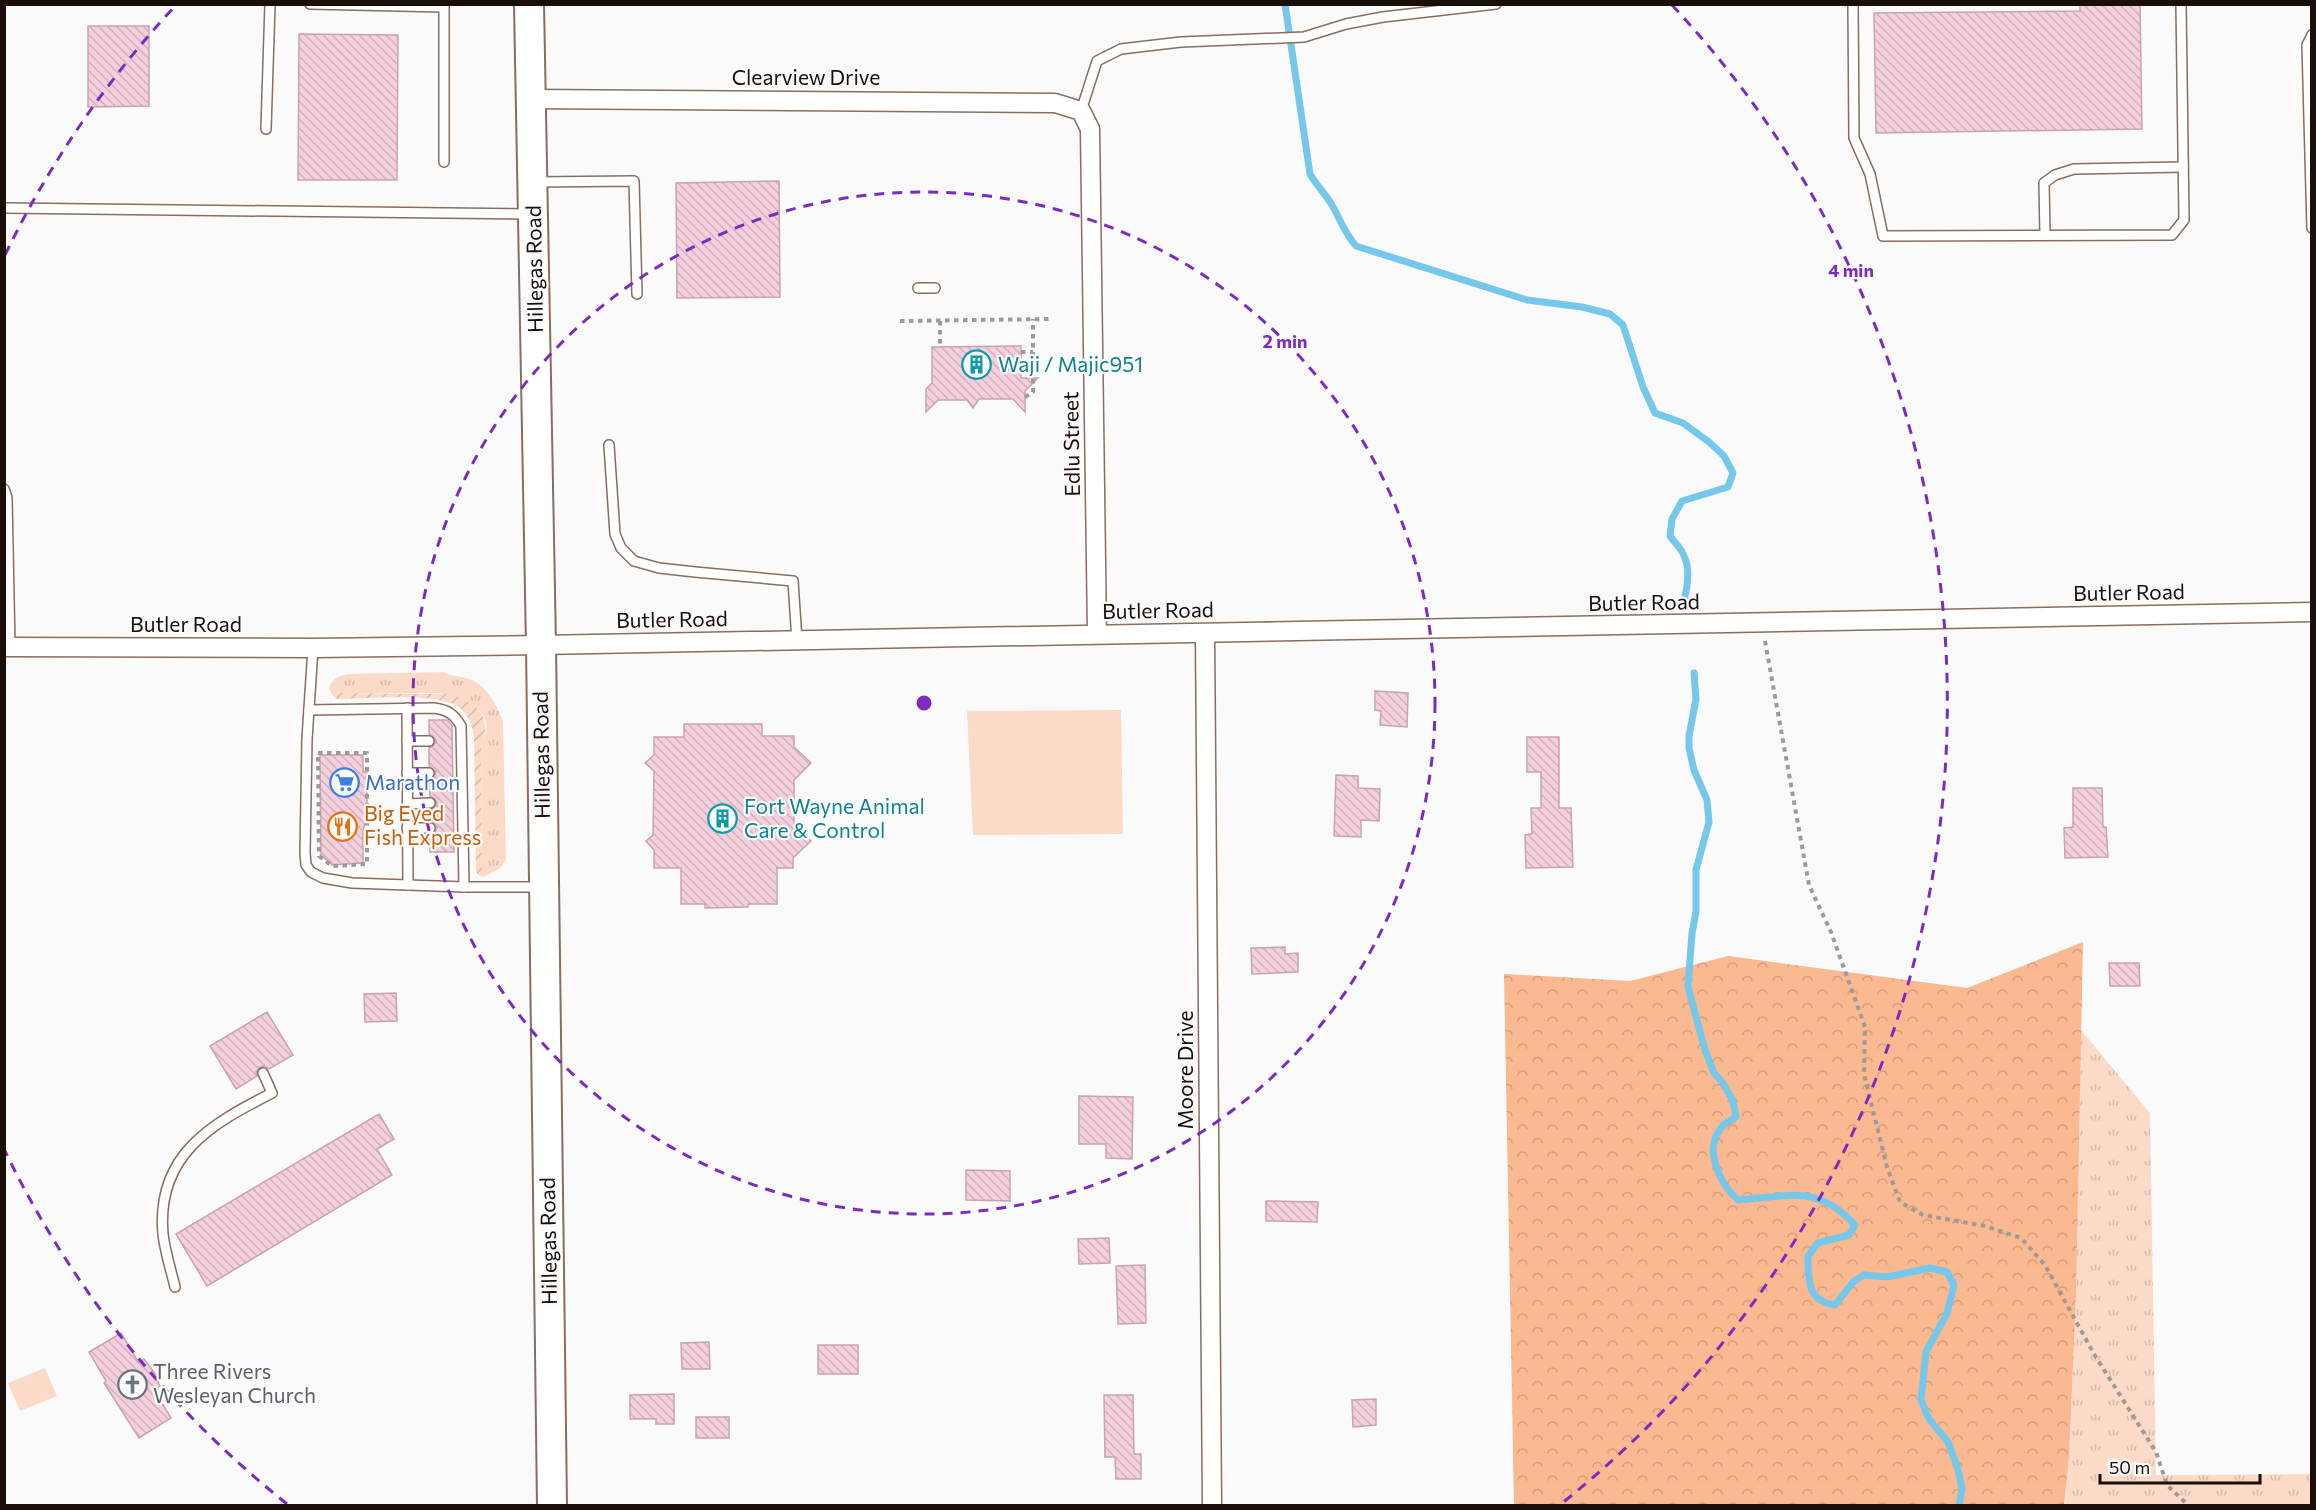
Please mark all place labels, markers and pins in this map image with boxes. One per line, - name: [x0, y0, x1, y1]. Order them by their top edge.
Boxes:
- building icon: Waji / Majic951: [961, 349, 993, 381]
- place label: Waji / Majic951: [998, 351, 1143, 376]
- centre of rings: [914, 693, 934, 713]
- supermarket icon: Marathon: [328, 767, 360, 799]
- place label: Marathon: [365, 769, 460, 794]
- place label: Fort Wayne Animal Care & Control: [744, 793, 925, 842]
- place label: Big Eyed Fish Express: [364, 800, 481, 849]
- building icon: Fort Wayne Animal Care & Control: [707, 803, 739, 835]
- restaurant icon: Big Eyed Fish Express: [327, 810, 359, 842]
- place label: Three Rivers Wesleyan Church: [153, 1358, 316, 1407]
- church icon: Three Rivers Wesleyan Church: [116, 1368, 148, 1400]

